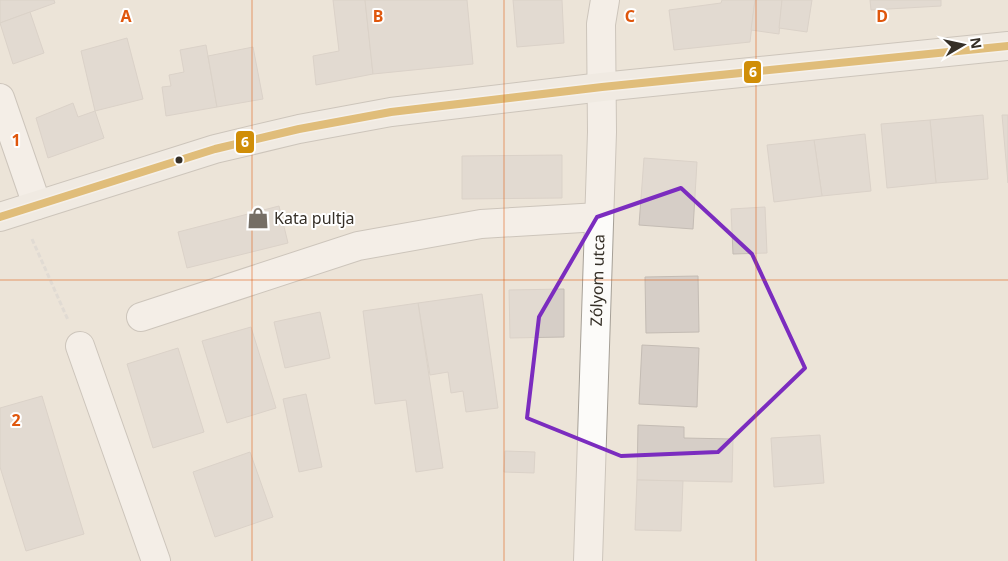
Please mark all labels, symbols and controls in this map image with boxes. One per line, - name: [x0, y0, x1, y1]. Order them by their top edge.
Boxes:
- text: A: [120, 5, 132, 27]
- text: B: [373, 5, 383, 27]
- text: C: [625, 5, 635, 27]
- text: D: [876, 5, 888, 27]
- north arrow: [938, 20, 988, 70]
- text: N: [966, 36, 987, 50]
- line badge: 6: [743, 60, 762, 84]
- text: 6: [749, 62, 757, 81]
- text: 1: [11, 129, 21, 151]
- line badge: 6: [235, 130, 255, 154]
- text: 6: [241, 132, 249, 151]
- unlabelled marker: [174, 155, 184, 165]
- shop icon: Kata pultja: [245, 205, 271, 231]
- place label: Kata pultja: [274, 207, 355, 229]
- street label: Zólyom utca: [585, 234, 610, 327]
- text: 2: [11, 409, 21, 431]

